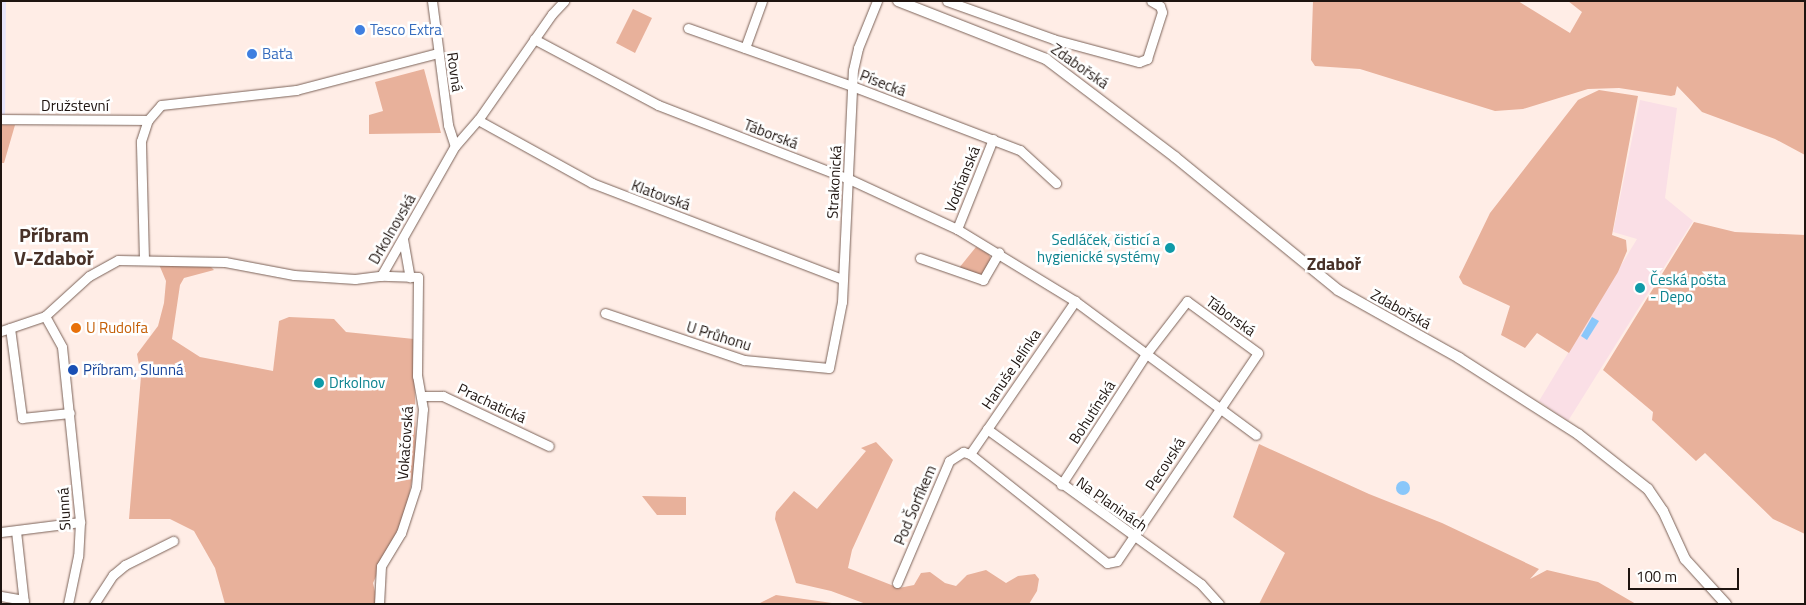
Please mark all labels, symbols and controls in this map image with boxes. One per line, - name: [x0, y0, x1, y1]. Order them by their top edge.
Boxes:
- place label: Tesco Extra: [370, 21, 442, 39]
- marker: Tesco Extra: [354, 24, 366, 36]
- street label: Zdabořská: [1048, 40, 1112, 92]
- place label: Baťa: [262, 45, 293, 63]
- marker: Baťa: [246, 48, 258, 60]
- street label: Rovná: [443, 51, 467, 93]
- street label: Písecká: [857, 66, 909, 100]
- street label: Družstevní: [41, 97, 109, 115]
- street label: Táborská: [741, 115, 801, 153]
- street label: Vodňanská: [941, 143, 983, 215]
- street label: Strakonická: [823, 145, 845, 219]
- street label: Klatovská: [629, 176, 693, 214]
- street label: Drkolnovská: [365, 191, 419, 267]
- district label: Příbram V-Zdaboř: [14, 223, 94, 270]
- place label: Sedláček, čisticí a hygienické systémy: [1037, 230, 1160, 265]
- marker: Sedláček, čisticí a hygienické systémy: [1164, 242, 1176, 254]
- district label: Zdaboř: [1307, 253, 1361, 275]
- place label: Česká pošta - Depo: [1650, 270, 1726, 305]
- marker: Česká pošta - Depo: [1634, 282, 1646, 294]
- street label: Zdabořská: [1368, 285, 1434, 333]
- street label: Táborská: [1203, 292, 1259, 340]
- street label: U Průhonu: [684, 318, 754, 354]
- place label: U Rudolfa: [86, 319, 148, 337]
- marker: U Rudolfa: [70, 322, 82, 334]
- street label: Hanuše Jelínka: [978, 325, 1044, 413]
- place label: Příbram, Slunná: [83, 361, 183, 379]
- marker: Příbram, Slunná: [67, 364, 79, 376]
- place label: Drkolnov: [329, 374, 385, 392]
- marker: Drkolnov: [313, 377, 325, 389]
- street label: Bohutínská: [1065, 377, 1119, 447]
- street label: Prachatická: [455, 379, 529, 427]
- street label: Vokačovská: [393, 406, 417, 480]
- street label: Pecovská: [1141, 434, 1189, 494]
- street label: Pod Šorfíkem: [890, 462, 940, 548]
- street label: Na Planinách: [1073, 473, 1151, 535]
- street label: Slunná: [54, 487, 74, 531]
- scale bar: [1631, 558, 1742, 590]
- text: 100 m: [1636, 565, 1677, 588]

